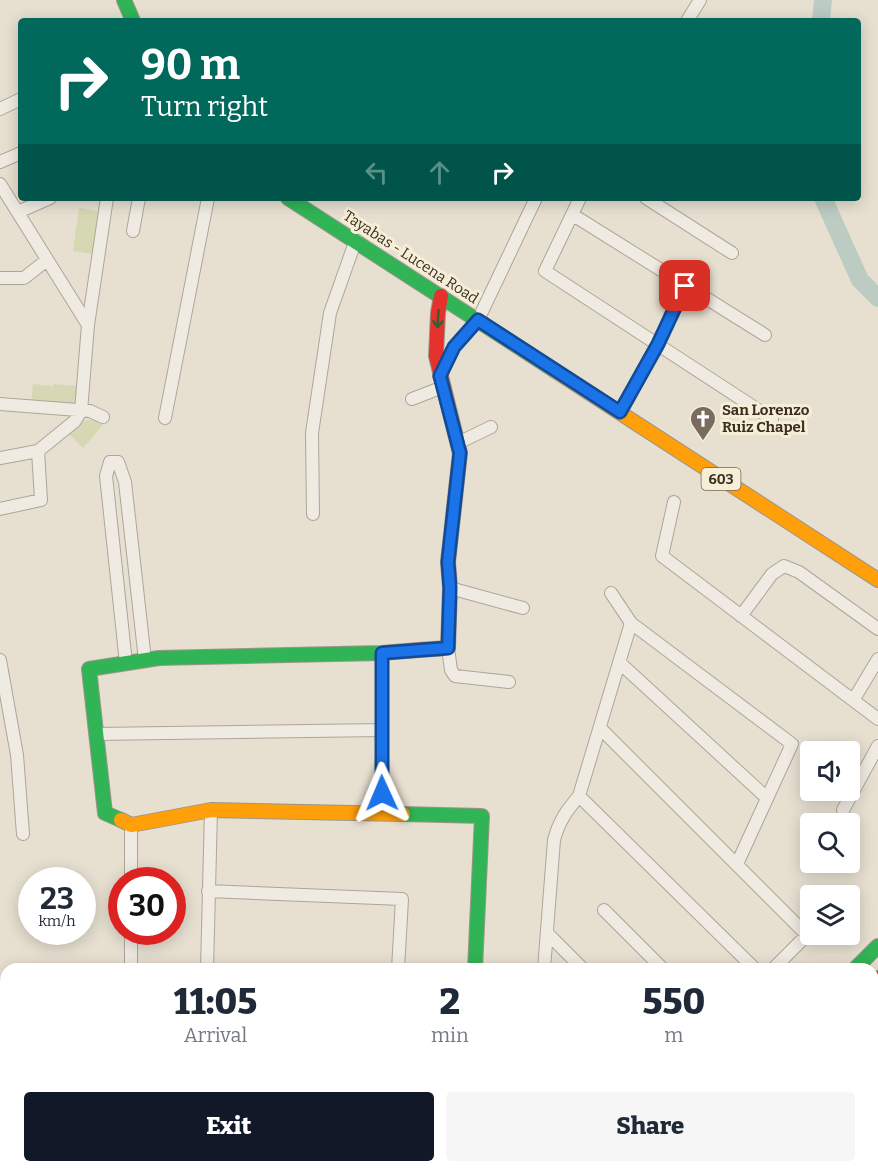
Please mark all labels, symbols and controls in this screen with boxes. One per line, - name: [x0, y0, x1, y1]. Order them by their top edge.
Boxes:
- text: 90 m: [141, 40, 240, 90]
- icon: right: [42, 42, 120, 120]
- text: Turn right: [141, 91, 268, 123]
- icon: left: [360, 156, 393, 189]
- icon: ahead: [423, 156, 456, 189]
- icon: right: [486, 156, 519, 189]
- street label: Tayabas - Lucena Road: [340, 207, 482, 307]
- pin: [659, 260, 710, 311]
- icon: arrive: [668, 269, 701, 302]
- one-way arrow: [432, 309, 443, 329]
- place label: San Lorenzo Ruiz Chapel: [722, 401, 810, 436]
- church icon: San Lorenzo Ruiz Chapel: [688, 404, 718, 442]
- road number: 603: [702, 468, 740, 490]
- map controls: [800, 741, 860, 945]
- button: sound: [800, 741, 860, 801]
- position arrow: [350, 761, 414, 825]
- button: search: [800, 813, 860, 873]
- speed limit sign: 30: [108, 867, 186, 945]
- text: 23: [40, 881, 74, 917]
- button: layers: [800, 885, 860, 945]
- text: km/h: [38, 912, 76, 930]
- text: 11:05: [174, 980, 257, 1024]
- text: 2: [440, 980, 460, 1024]
- text: 550: [643, 980, 705, 1024]
- text: Arrival: [184, 1023, 247, 1047]
- text: min: [431, 1023, 469, 1047]
- text: m: [664, 1023, 683, 1047]
- button: Exit: [24, 1092, 434, 1161]
- button: Share: [446, 1092, 855, 1161]

